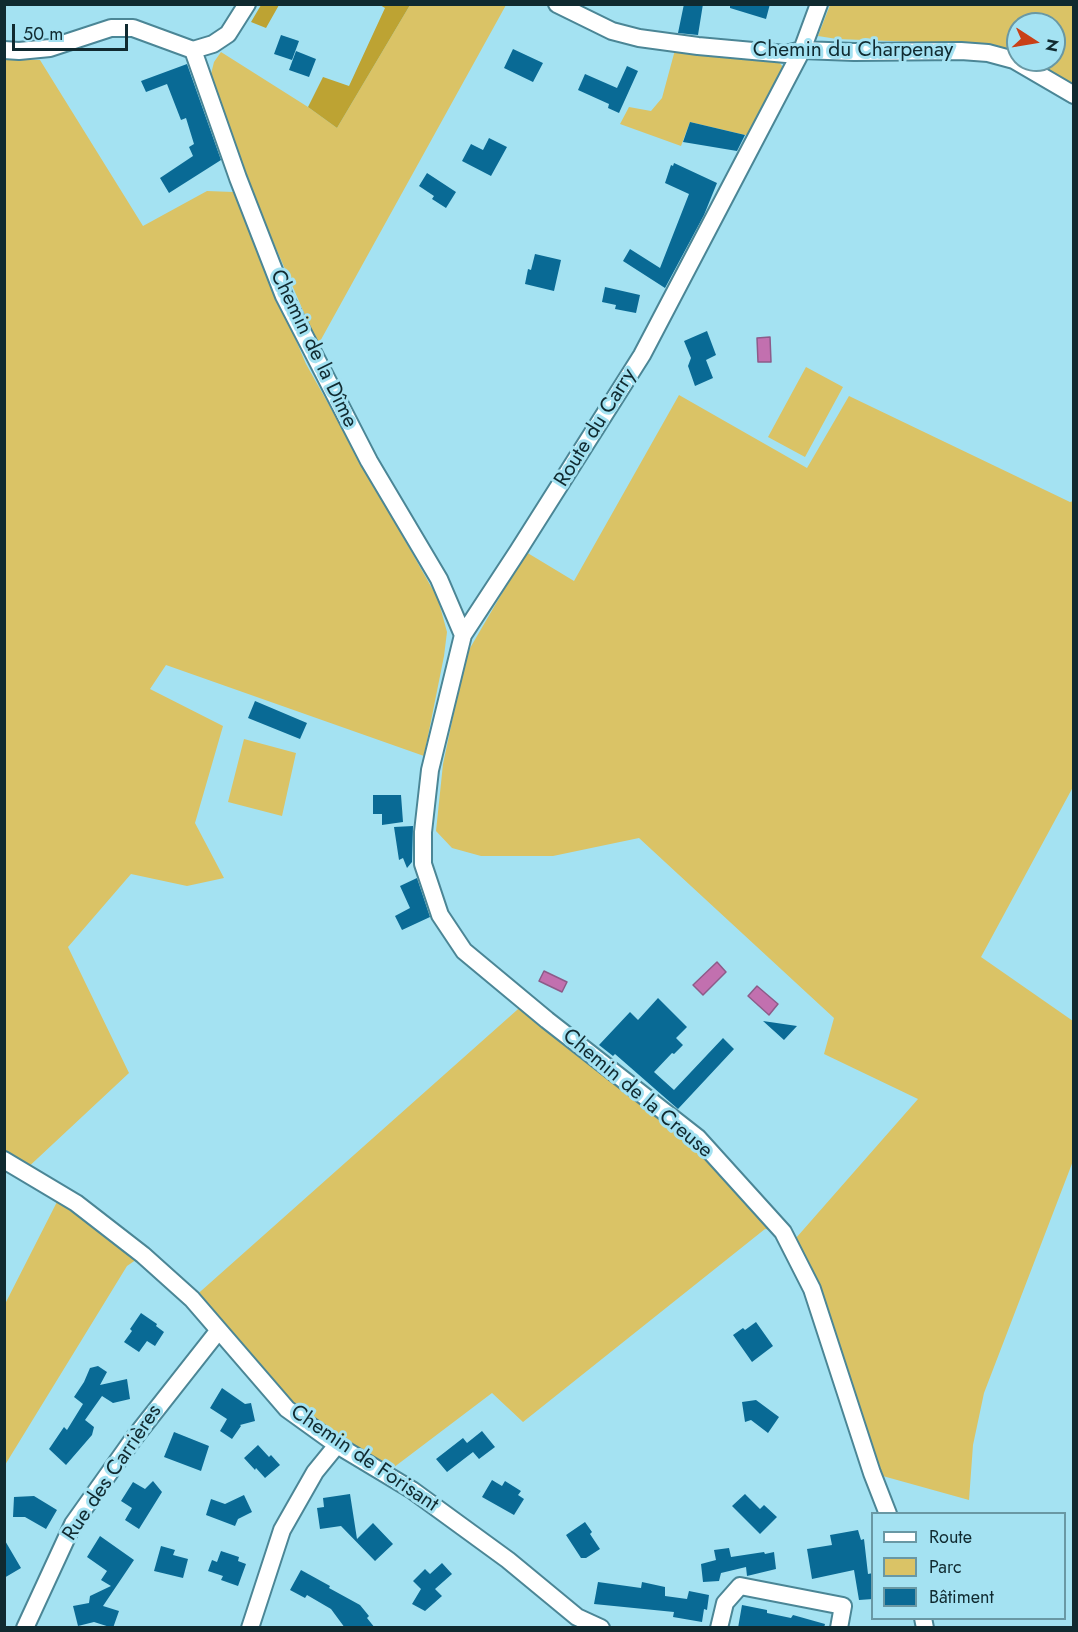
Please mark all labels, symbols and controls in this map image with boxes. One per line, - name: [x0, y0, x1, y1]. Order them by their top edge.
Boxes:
- scale bar: [15, 12, 130, 50]
- north arrow: [1006, 12, 1066, 72]
- text: 50 m: [23, 21, 63, 47]
- text: N: [1040, 37, 1065, 54]
- street label: Chemin du Charpenay: [753, 38, 953, 64]
- street label: Chemin de la Dîme: [264, 266, 362, 432]
- street label: Route du Carry: [550, 364, 642, 492]
- street label: Chemin de la Creuse: [557, 1024, 717, 1164]
- street label: Rue des Carrières: [58, 1400, 168, 1546]
- street label: Chemin de Forisant: [285, 1400, 443, 1518]
- legend: [871, 1512, 1066, 1620]
- text: Route: [929, 1524, 972, 1550]
- text: Parc: [929, 1554, 962, 1580]
- text: Bâtiment: [929, 1584, 994, 1610]

